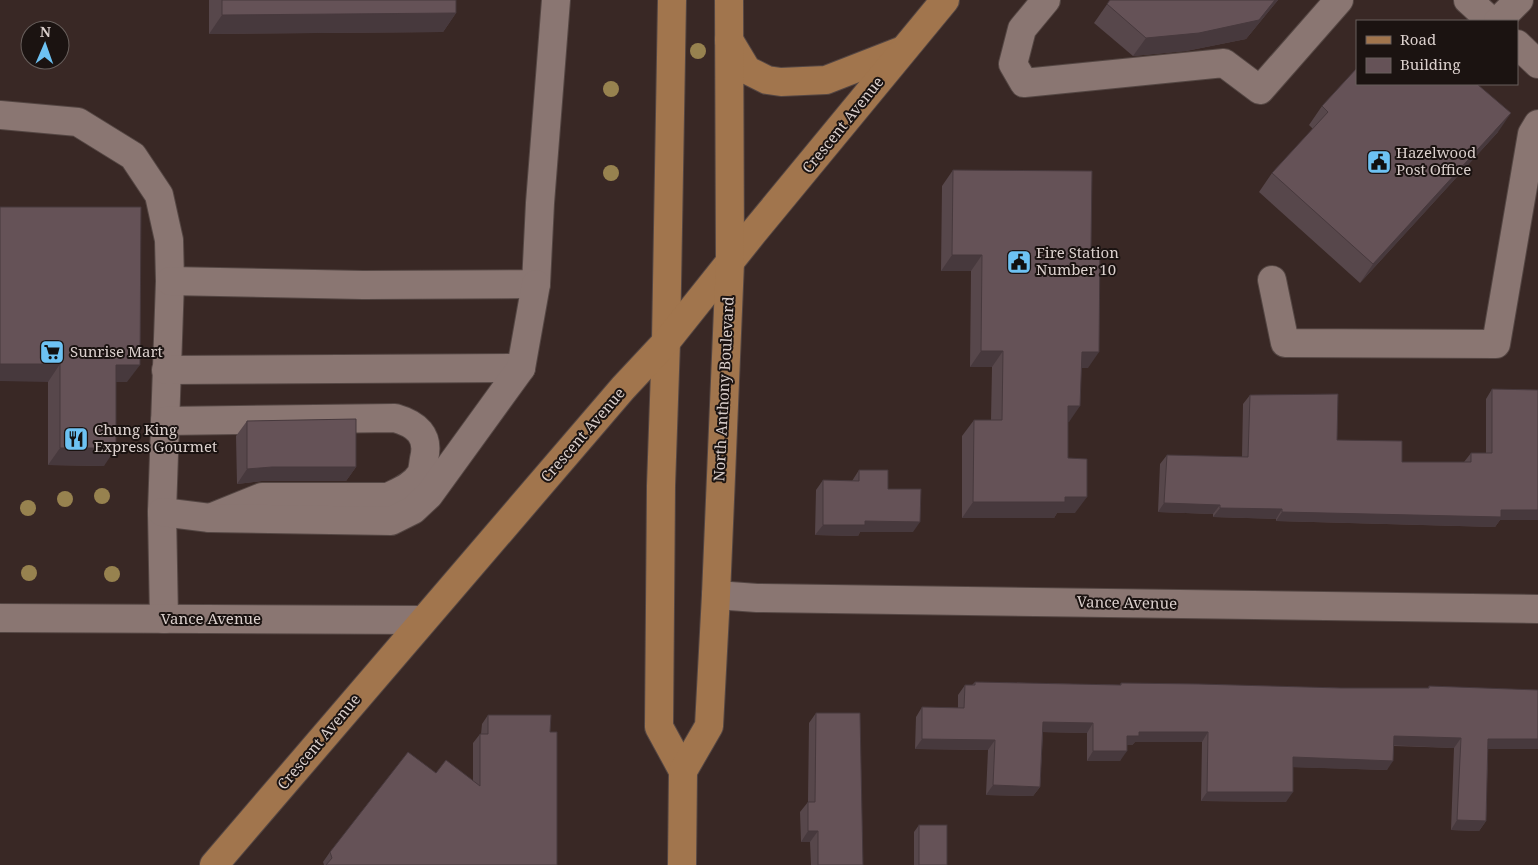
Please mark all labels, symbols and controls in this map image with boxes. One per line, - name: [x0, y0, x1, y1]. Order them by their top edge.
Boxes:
- north arrow: [20, 20, 70, 70]
- legend: [1356, 20, 1518, 85]
- text: N: [40, 22, 51, 41]
- text: Road: [1400, 29, 1436, 49]
- text: Building: [1400, 54, 1461, 74]
- street label: Crescent Avenue: [797, 72, 887, 177]
- place label: Hazelwood Post Office: [1396, 142, 1476, 179]
- public building icon: Hazelwood Post Office: [1366, 149, 1392, 175]
- place label: Fire Station Number 10: [1036, 242, 1119, 279]
- public building icon: Fire Station Number 10: [1006, 249, 1032, 275]
- street label: North Anthony Boulevard: [708, 296, 738, 482]
- supermarket icon: Sunrise Mart: [39, 339, 65, 365]
- place label: Sunrise Mart: [70, 341, 163, 361]
- street label: Crescent Avenue: [536, 383, 629, 486]
- place label: Chung King Express Gourmet: [94, 419, 217, 456]
- restaurant icon: Chung King Express Gourmet: [63, 426, 89, 452]
- street label: Vance Avenue: [1077, 591, 1177, 613]
- street label: Vance Avenue: [161, 608, 261, 628]
- street label: Crescent Avenue: [272, 689, 364, 793]

